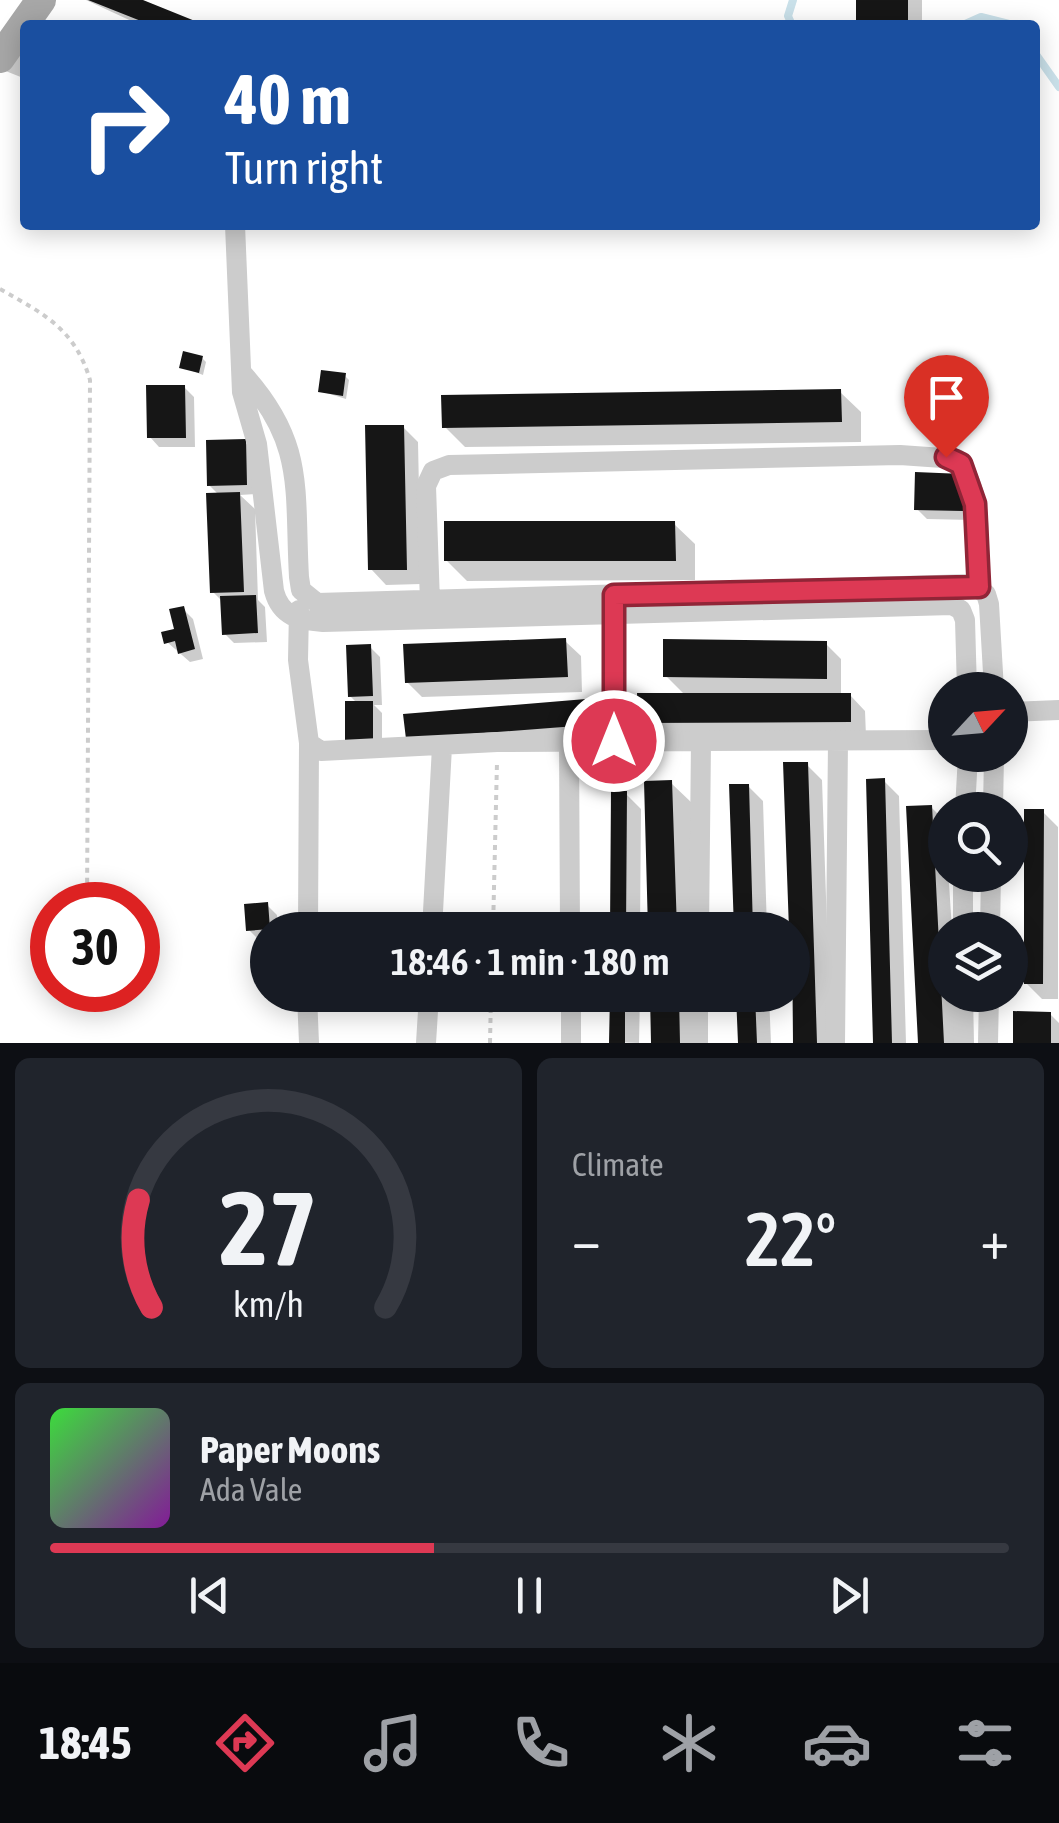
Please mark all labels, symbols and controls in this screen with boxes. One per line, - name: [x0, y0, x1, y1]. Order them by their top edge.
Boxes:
- text: 40 m: [225, 59, 351, 139]
- icon: right: [60, 60, 190, 190]
- text: Turn right: [225, 142, 383, 194]
- pin: [904, 355, 989, 458]
- icon: arrive: [919, 370, 974, 425]
- north arrow: [928, 672, 1028, 772]
- map controls: [928, 672, 1028, 1012]
- position arrow: [562, 689, 666, 793]
- button: search: [928, 792, 1028, 892]
- speed limit sign: 30: [30, 882, 160, 1012]
- button: layers: [928, 912, 1028, 1012]
- text: 18:46 · 1 min · 180 m: [390, 940, 670, 983]
- text: Climate: [572, 1146, 664, 1183]
- text: 27: [220, 1168, 317, 1287]
- text: 22°: [745, 1196, 836, 1282]
- text: −: [572, 1208, 601, 1271]
- text: +: [980, 1208, 1009, 1271]
- text: km/h: [233, 1284, 304, 1325]
- text: Paper Moons: [200, 1428, 380, 1471]
- text: Ada Vale: [200, 1471, 302, 1508]
- icon: previous: [182, 1568, 237, 1623]
- icon: pause: [502, 1568, 557, 1623]
- icon: next: [822, 1568, 877, 1623]
- icon: directions: [210, 1708, 280, 1778]
- icon: music: [358, 1708, 428, 1778]
- icon: phone: [506, 1708, 576, 1778]
- icon: climate: [654, 1708, 724, 1778]
- icon: car: [802, 1708, 872, 1778]
- icon: filters: [950, 1708, 1020, 1778]
- text: 18:45: [39, 1717, 132, 1769]

